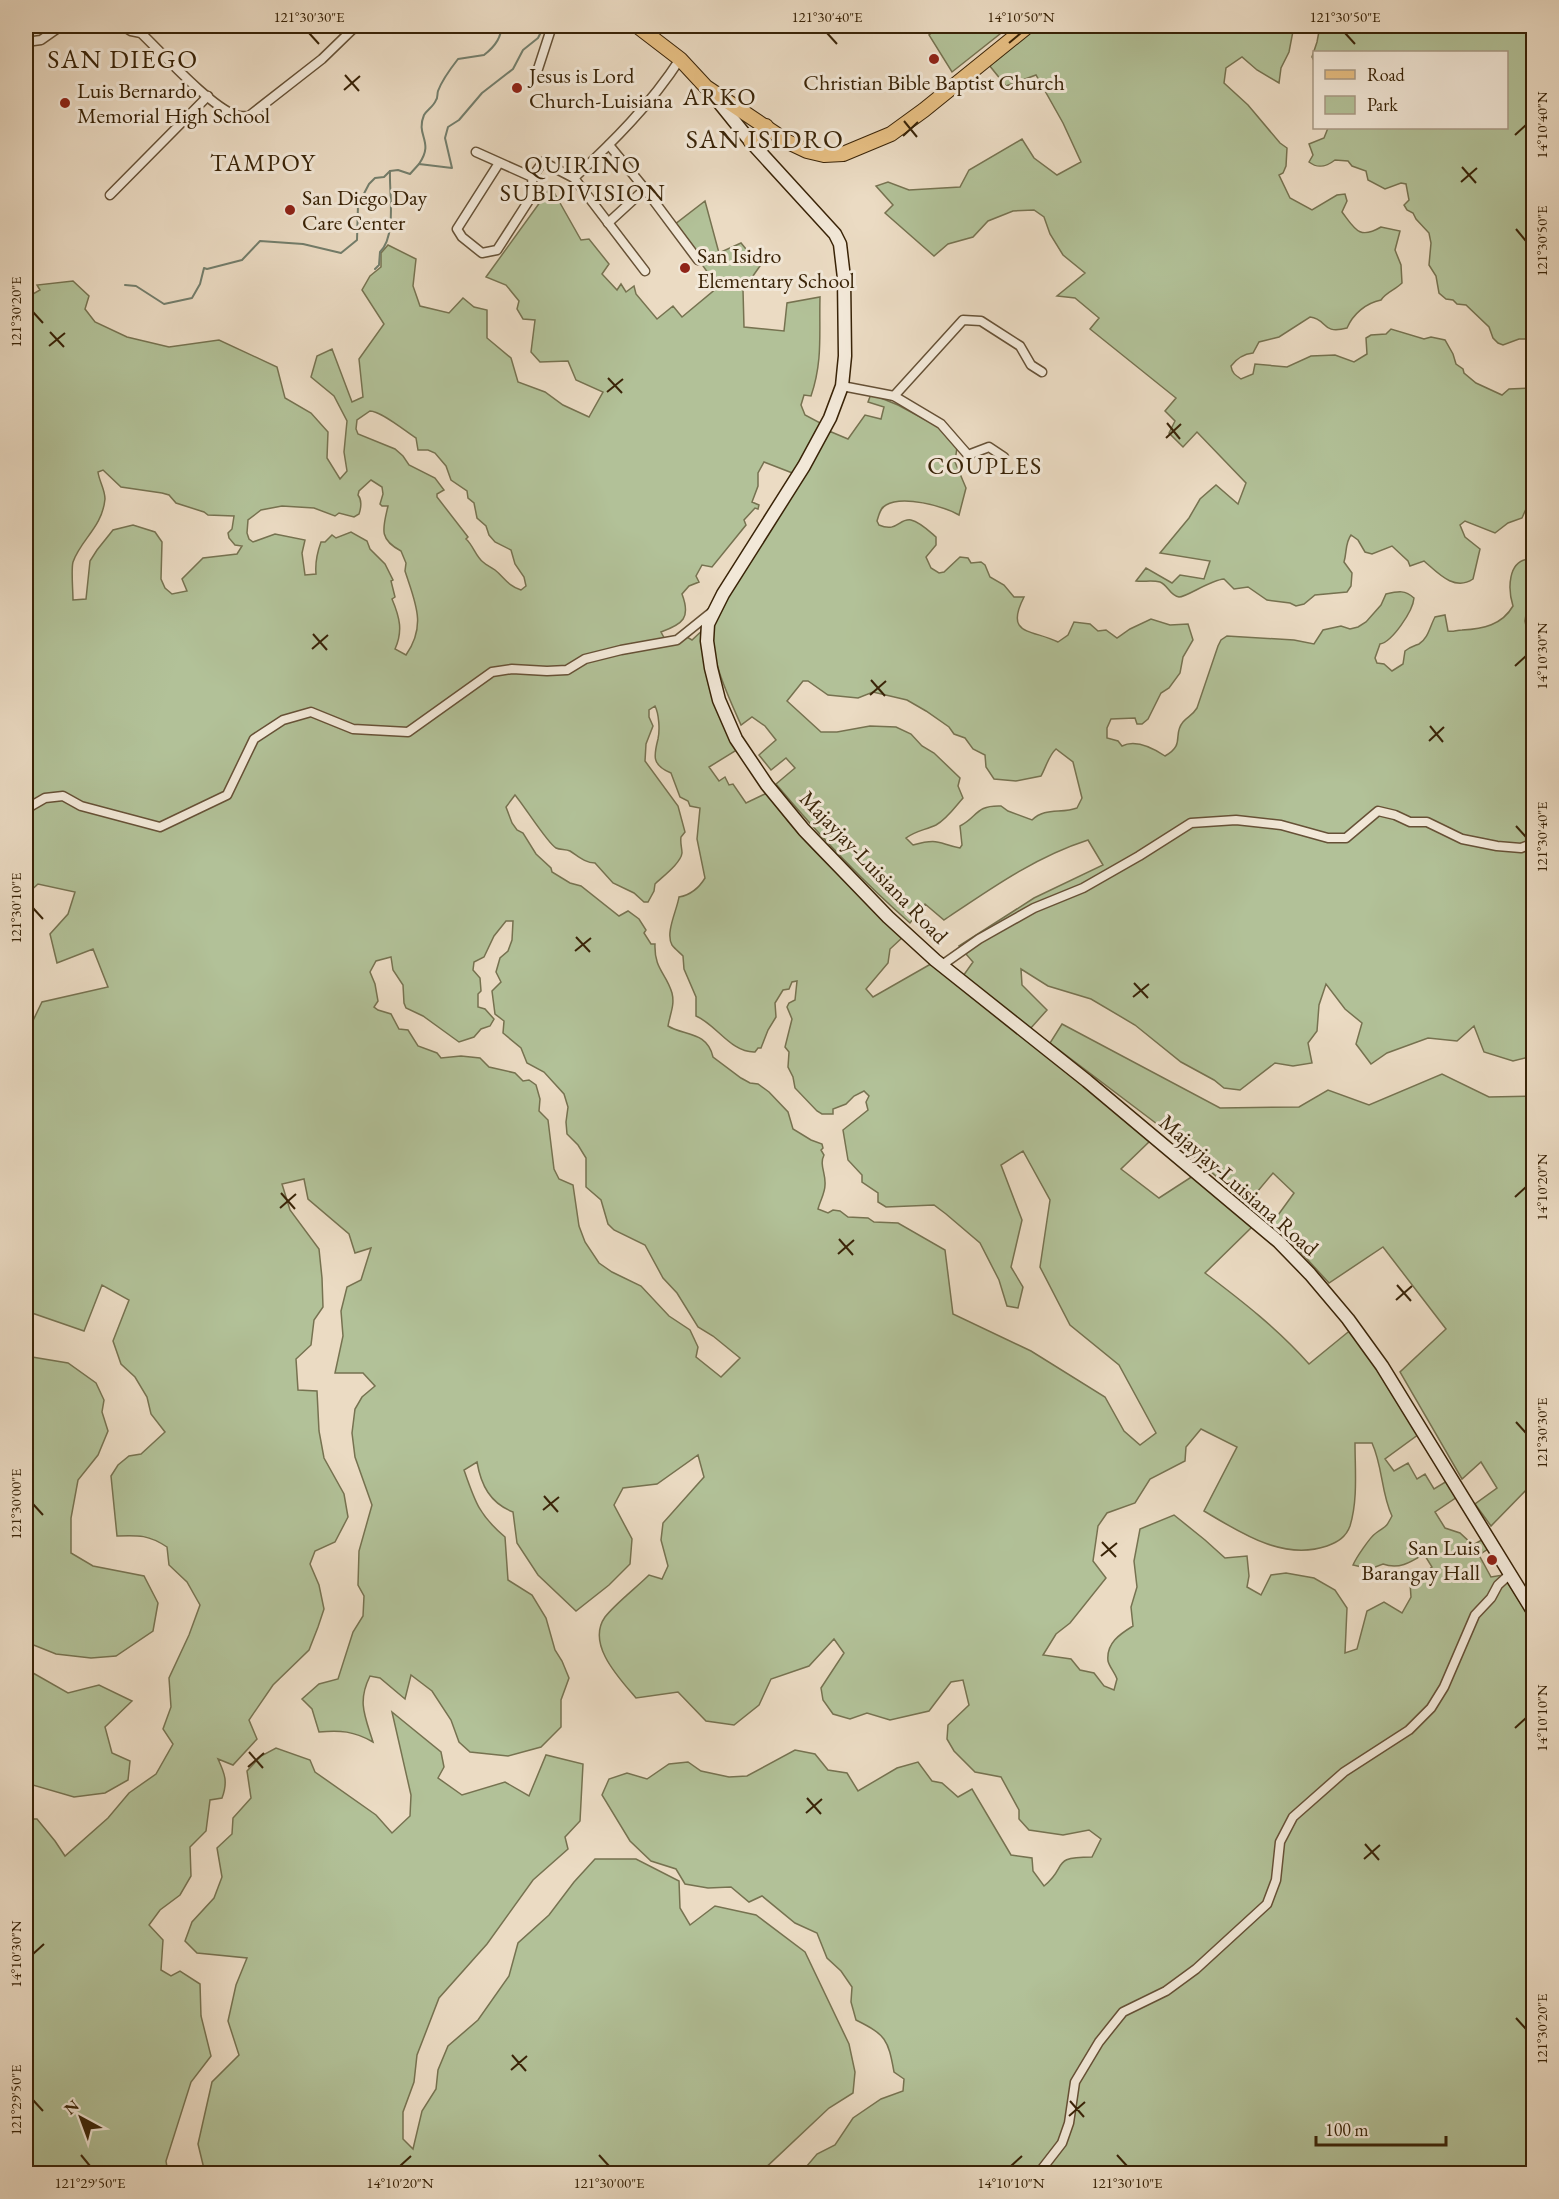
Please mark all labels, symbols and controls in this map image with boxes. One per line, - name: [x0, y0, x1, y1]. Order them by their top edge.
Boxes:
- text: 121°30'30"E: [273, 7, 345, 26]
- text: 121°30'40"E: [791, 7, 863, 26]
- text: 14°10'50"N: [987, 7, 1055, 26]
- text: 121°30'50"E: [1309, 7, 1381, 26]
- district label: SAN DIEGO: [47, 42, 199, 76]
- legend: [1313, 51, 1508, 129]
- marker: Christian Bible Baptist Church: [927, 52, 941, 66]
- place label: Jesus is Lord Church-Luisiana: [527, 61, 673, 115]
- text: Road: [1367, 63, 1406, 86]
- place label: Christian Bible Baptist Church: [803, 68, 1065, 97]
- place label: Luis Bernardo Memorial High School: [77, 76, 270, 130]
- marker: Jesus is Lord Church-Luisiana: [510, 81, 524, 95]
- district label: ARKO: [682, 81, 757, 112]
- text: 14°10'40"N: [1532, 91, 1551, 159]
- text: Park: [1367, 93, 1398, 116]
- marker: Luis Bernardo Memorial High School: [58, 96, 72, 110]
- district label: SAN ISIDRO: [686, 122, 844, 156]
- district label: TAMPOY: [210, 147, 316, 178]
- district label: QUIRINO SUBDIVISION: [500, 149, 666, 208]
- place label: San Diego Day Care Center: [302, 183, 428, 237]
- marker: San Diego Day Care Center: [283, 203, 297, 217]
- text: 121°30'50"E: [1532, 205, 1551, 277]
- place label: San Isidro Elementary School: [697, 241, 855, 295]
- marker: San Isidro Elementary School: [678, 261, 692, 275]
- text: 121°30'20"E: [6, 276, 25, 348]
- district label: COUPLES: [927, 450, 1043, 481]
- text: 14°10'30"N: [1532, 622, 1551, 690]
- street label: Majayjay-Luisiana Road: [793, 784, 955, 950]
- text: 121°30'40"E: [1532, 801, 1551, 873]
- text: 121°30'10"E: [6, 872, 25, 944]
- street label: Majayjay-Luisiana Road: [1153, 1108, 1325, 1263]
- text: 14°10'20"N: [1532, 1153, 1551, 1221]
- text: 121°30'30"E: [1532, 1397, 1551, 1469]
- text: 121°30'00"E: [6, 1468, 25, 1540]
- place label: San Luis Barangay Hall: [1361, 1533, 1480, 1587]
- marker: San Luis Barangay Hall: [1485, 1553, 1499, 1567]
- text: 14°10'10"N: [1532, 1684, 1551, 1752]
- text: 14°10'30"N: [6, 1920, 25, 1988]
- text: 121°30'20"E: [1532, 1993, 1551, 2065]
- text: 121°29'50"E: [6, 2064, 25, 2136]
- north arrow: [51, 2088, 111, 2148]
- text: N: [60, 2095, 83, 2119]
- scale bar: [1316, 2109, 1446, 2147]
- text: 100 m: [1325, 2118, 1369, 2141]
- text: 121°29'50"E: [54, 2173, 126, 2192]
- text: 14°10'20"N: [366, 2173, 434, 2192]
- text: 121°30'00"E: [573, 2173, 645, 2192]
- text: 14°10'10"N: [977, 2173, 1045, 2192]
- text: 121°30'10"E: [1091, 2173, 1163, 2192]

